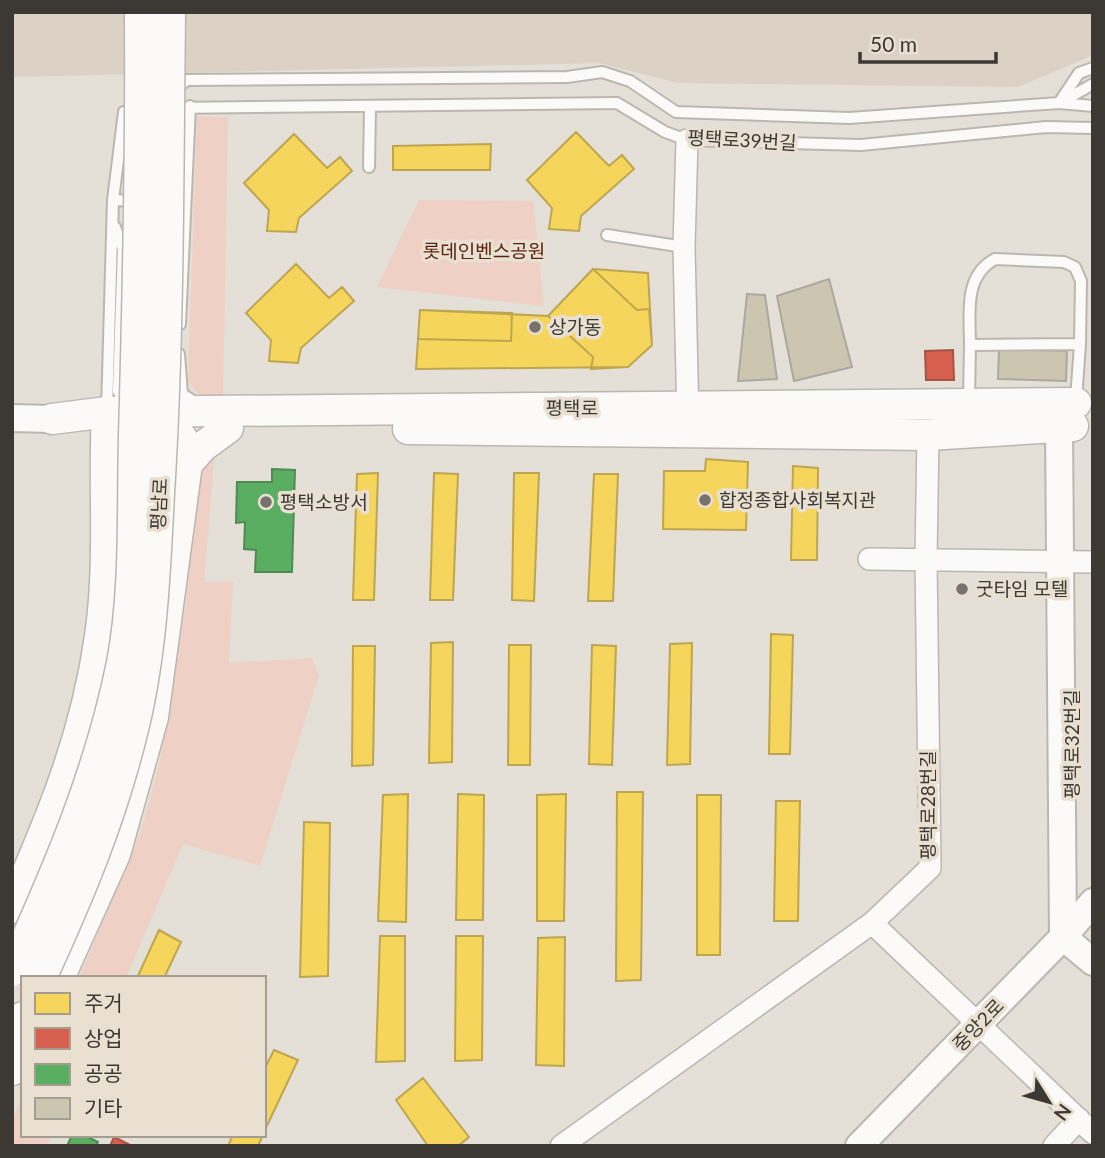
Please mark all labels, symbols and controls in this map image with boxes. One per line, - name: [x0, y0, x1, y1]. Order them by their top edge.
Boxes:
- scale bar: [860, 21, 996, 65]
- text: 50 m: [870, 31, 917, 56]
- street label: 평택로39번길: [687, 125, 797, 154]
- park label: 롯데인벤스공원: [423, 239, 545, 262]
- place label: 상가동: [549, 315, 601, 338]
- marker: 상가동: [527, 319, 543, 335]
- street label: 평택로: [546, 396, 598, 419]
- street label: 평남로: [146, 477, 171, 531]
- place label: 합정종합사회복지관: [719, 488, 876, 511]
- place label: 평택소방서: [280, 490, 367, 513]
- marker: 합정종합사회복지관: [697, 492, 713, 508]
- marker: 평택소방서: [258, 494, 274, 510]
- place label: 굿타임 모텔: [976, 577, 1068, 600]
- marker: 굿타임 모텔: [954, 581, 970, 597]
- street label: 평택로32번길: [1060, 689, 1083, 799]
- street label: 평택로28번길: [916, 750, 939, 860]
- legend: [21, 976, 266, 1137]
- text: 주거: [84, 990, 123, 1015]
- street label: 중앙2로: [947, 994, 1008, 1055]
- text: 상업: [84, 1025, 123, 1050]
- text: 공공: [84, 1060, 123, 1085]
- north arrow: [1014, 1067, 1084, 1137]
- text: 기타: [84, 1095, 123, 1120]
- text: N: [1049, 1100, 1077, 1125]

